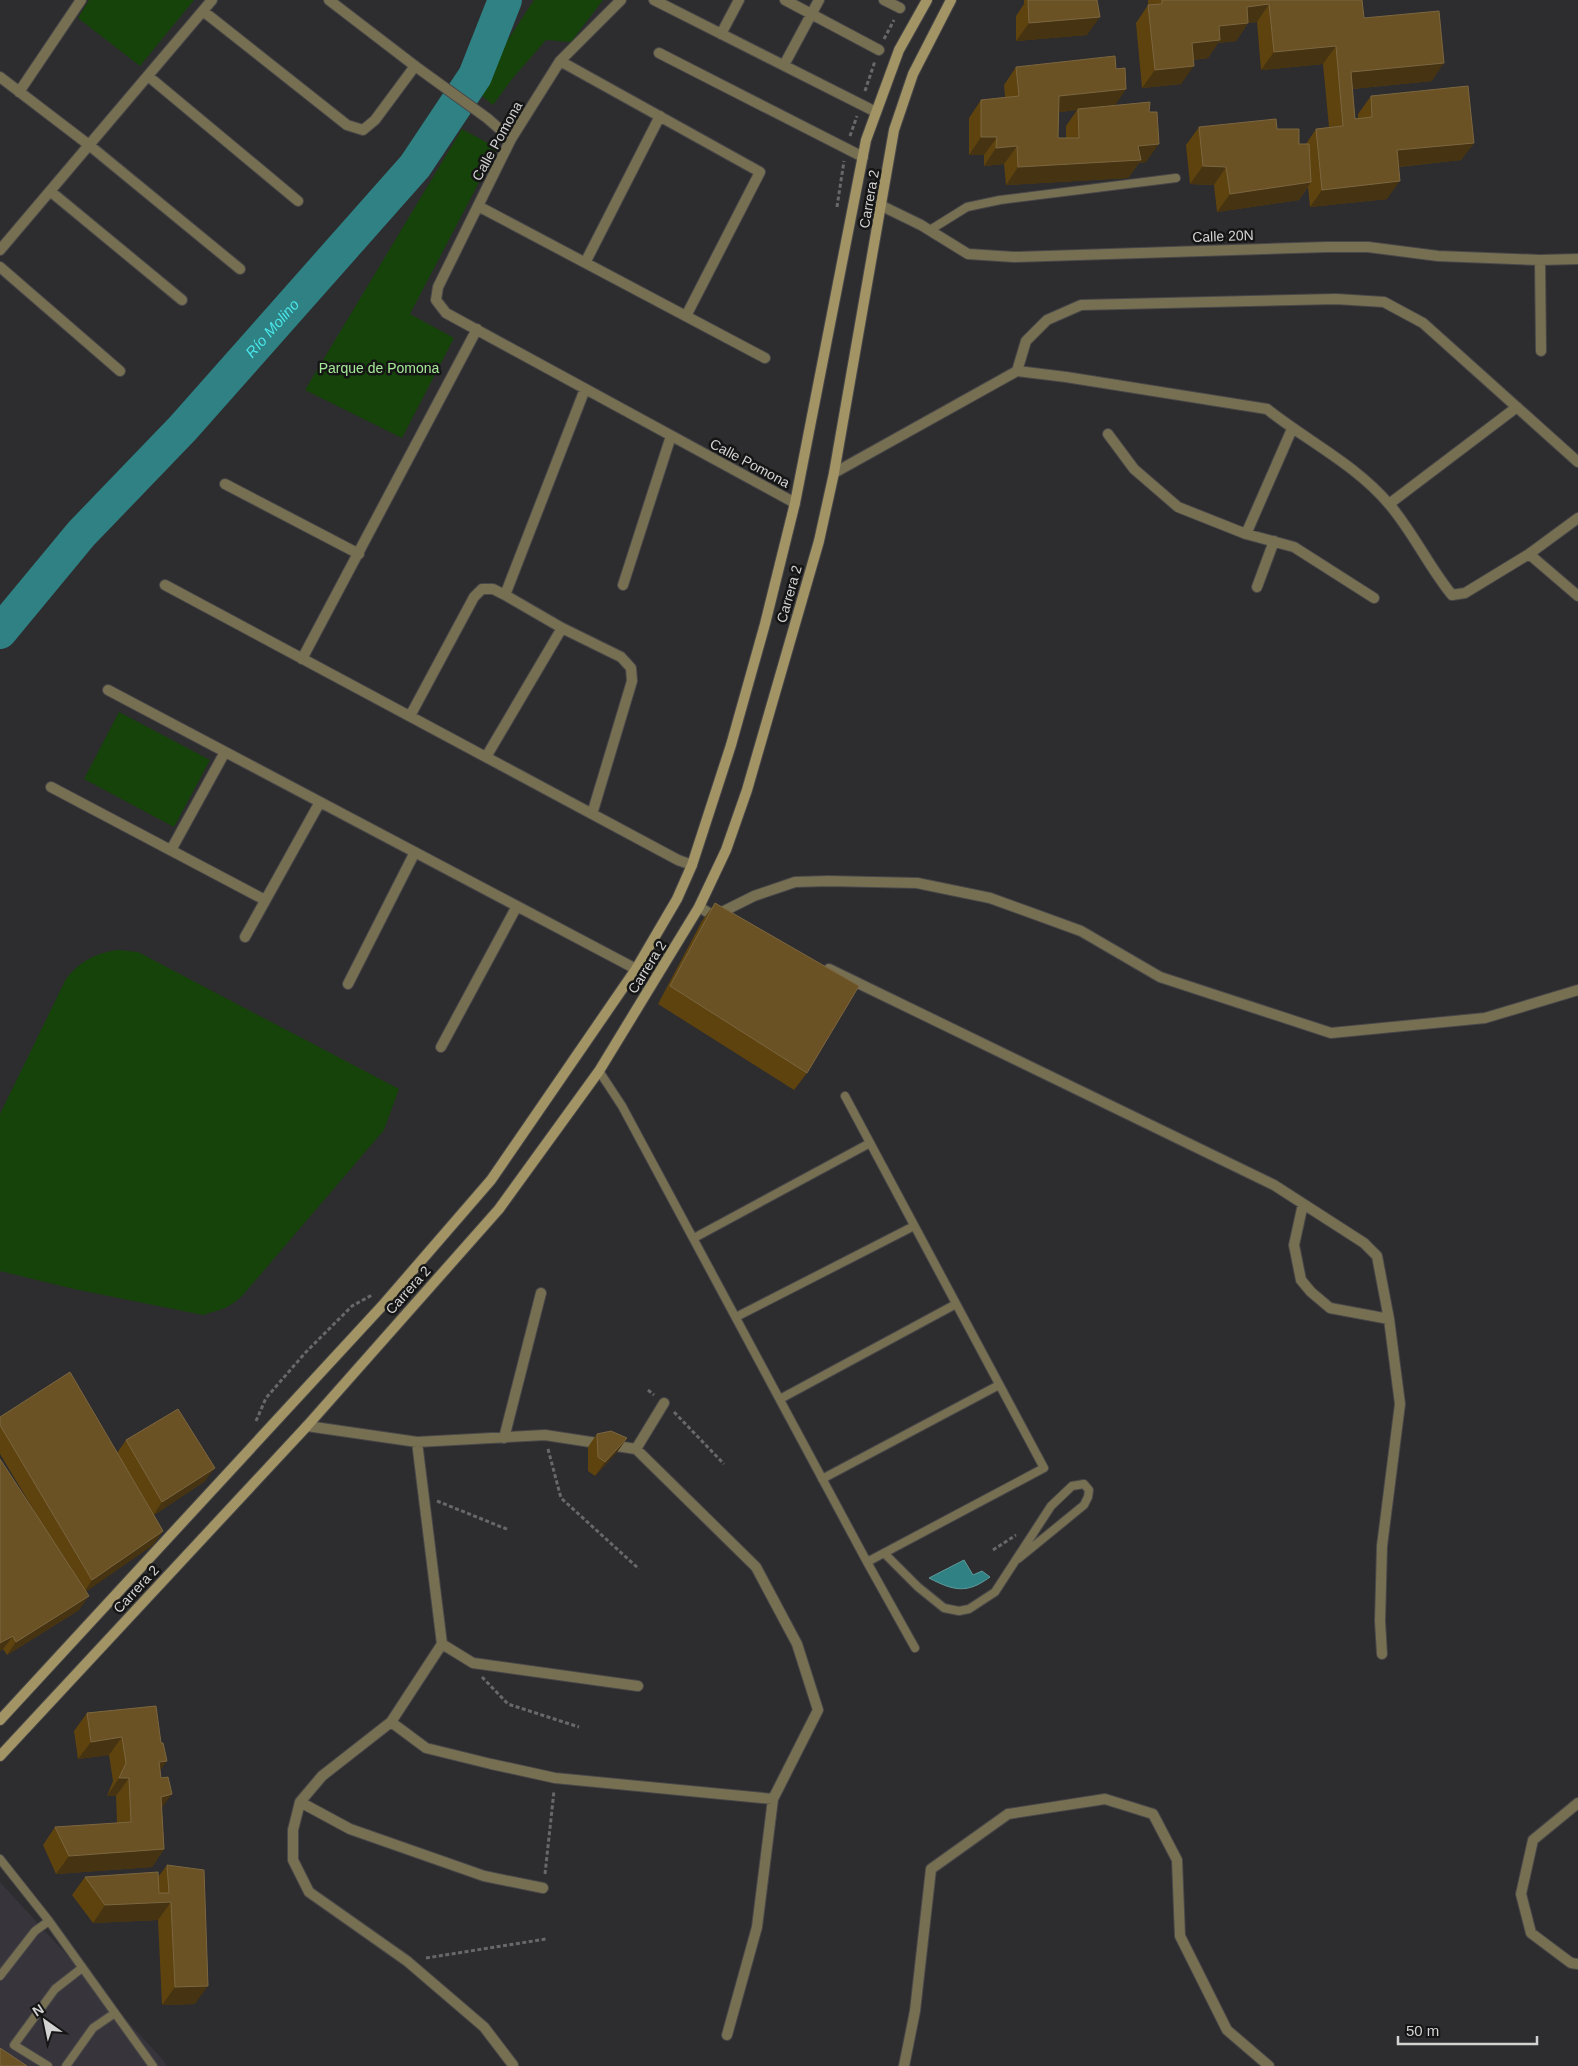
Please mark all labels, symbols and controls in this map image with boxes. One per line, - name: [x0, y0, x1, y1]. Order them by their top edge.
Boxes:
- street label: Calle Pomona: [469, 98, 525, 183]
- street label: Carrera 2: [856, 168, 882, 230]
- street label: Calle 20N: [1192, 227, 1254, 245]
- water label: Río Molino: [242, 295, 302, 360]
- park label: Parque de Pomona: [319, 360, 440, 376]
- street label: Calle Pomona: [707, 435, 793, 491]
- street label: Carrera 2: [773, 563, 805, 625]
- street label: Carrera 2: [625, 938, 670, 996]
- street label: Carrera 2: [382, 1263, 434, 1317]
- street label: Carrera 2: [110, 1562, 162, 1616]
- north arrow: [20, 1996, 70, 2046]
- text: N: [29, 2001, 47, 2020]
- scale bar: [1398, 2014, 1537, 2046]
- text: 50 m: [1406, 2022, 1439, 2039]

